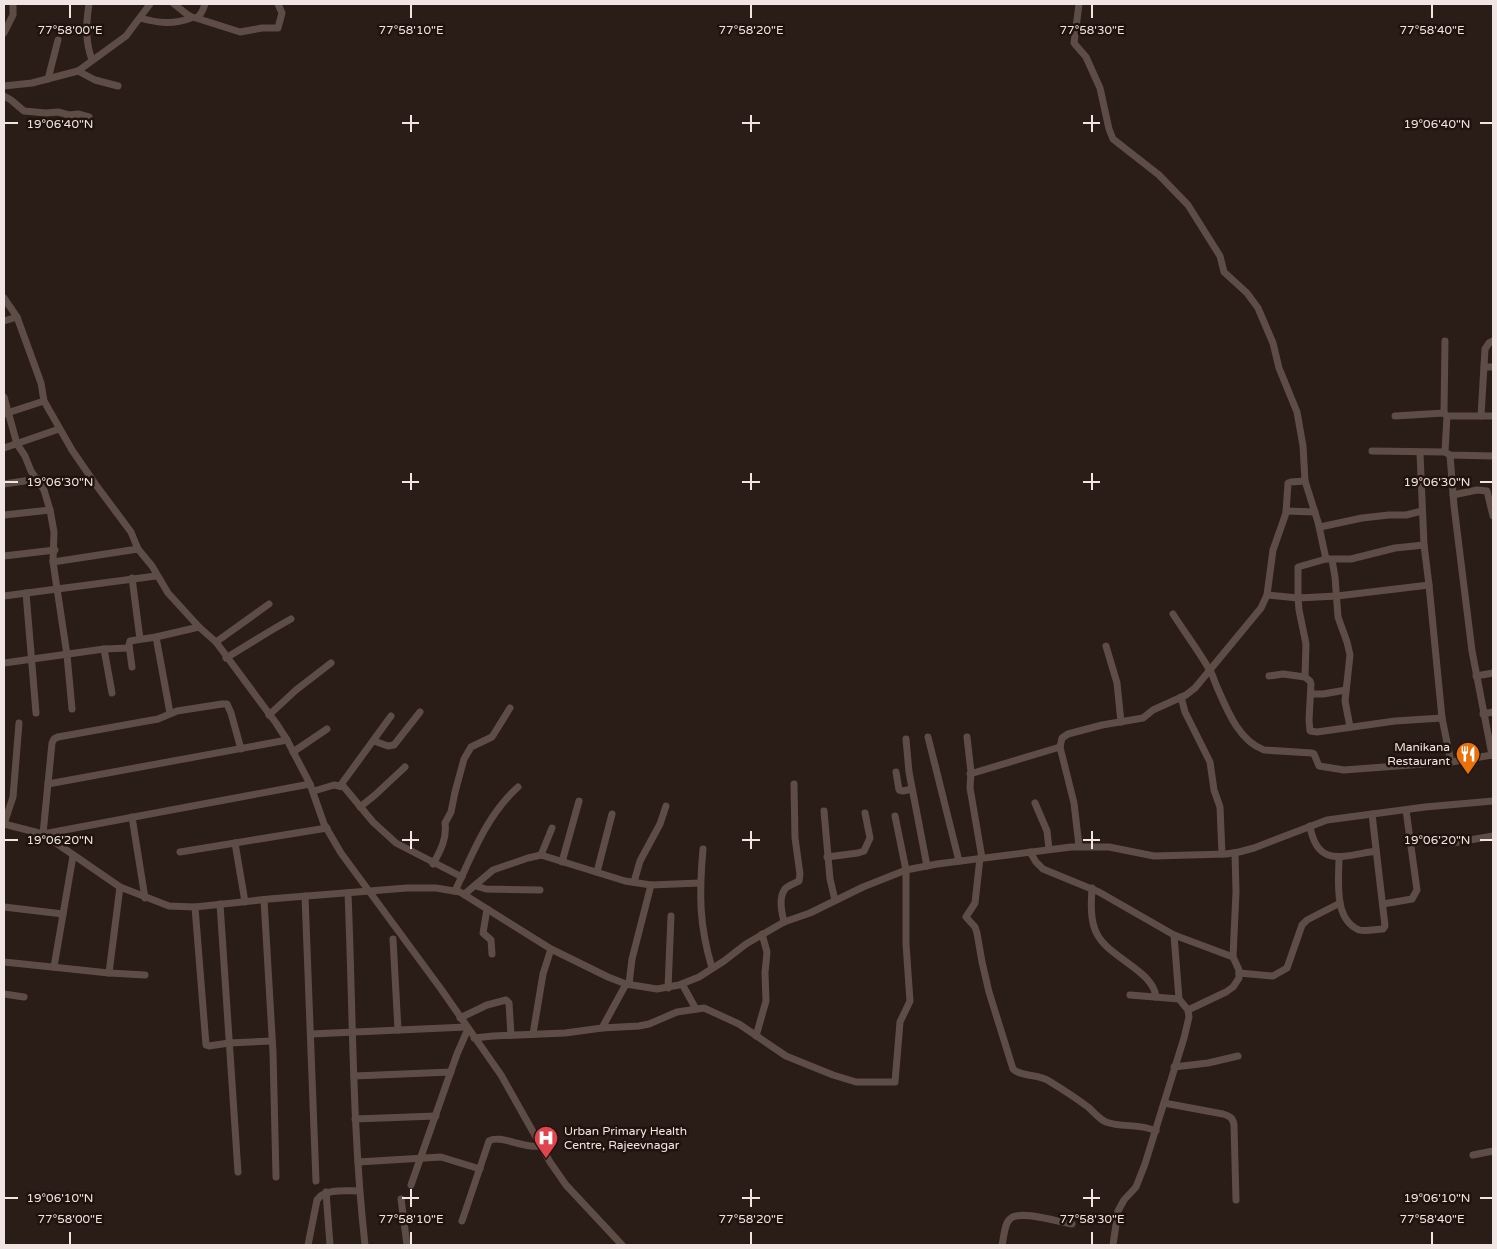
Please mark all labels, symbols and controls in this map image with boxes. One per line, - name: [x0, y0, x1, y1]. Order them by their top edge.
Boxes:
- text: 77°58'00"E: [37, 23, 103, 37]
- text: 77°58'10"E: [378, 23, 444, 37]
- text: 77°58'20"E: [718, 23, 784, 37]
- text: 77°58'30"E: [1059, 23, 1125, 37]
- text: 77°58'40"E: [1399, 23, 1465, 37]
- text: 19°06'40"N: [27, 117, 94, 131]
- text: 19°06'40"N: [1404, 117, 1471, 131]
- text: 19°06'30"N: [27, 475, 94, 489]
- text: 19°06'30"N: [1404, 475, 1471, 489]
- place label: Manikana Restaurant: [1387, 740, 1450, 768]
- restaurant icon: Manikana Restaurant: [1455, 741, 1481, 775]
- text: 19°06'20"N: [27, 833, 94, 847]
- text: 19°06'20"N: [1404, 833, 1471, 847]
- place label: Urban Primary Health Centre, Rajeevnagar: [564, 1124, 687, 1152]
- hospital icon: Urban Primary Health Centre, Rajeevnagar: [533, 1125, 559, 1159]
- text: 19°06'10"N: [27, 1191, 94, 1205]
- text: 19°06'10"N: [1404, 1191, 1471, 1205]
- text: 77°58'00"E: [37, 1212, 103, 1226]
- text: 77°58'10"E: [378, 1212, 444, 1226]
- text: 77°58'20"E: [718, 1212, 784, 1226]
- text: 77°58'30"E: [1059, 1212, 1125, 1226]
- text: 77°58'40"E: [1399, 1212, 1465, 1226]

